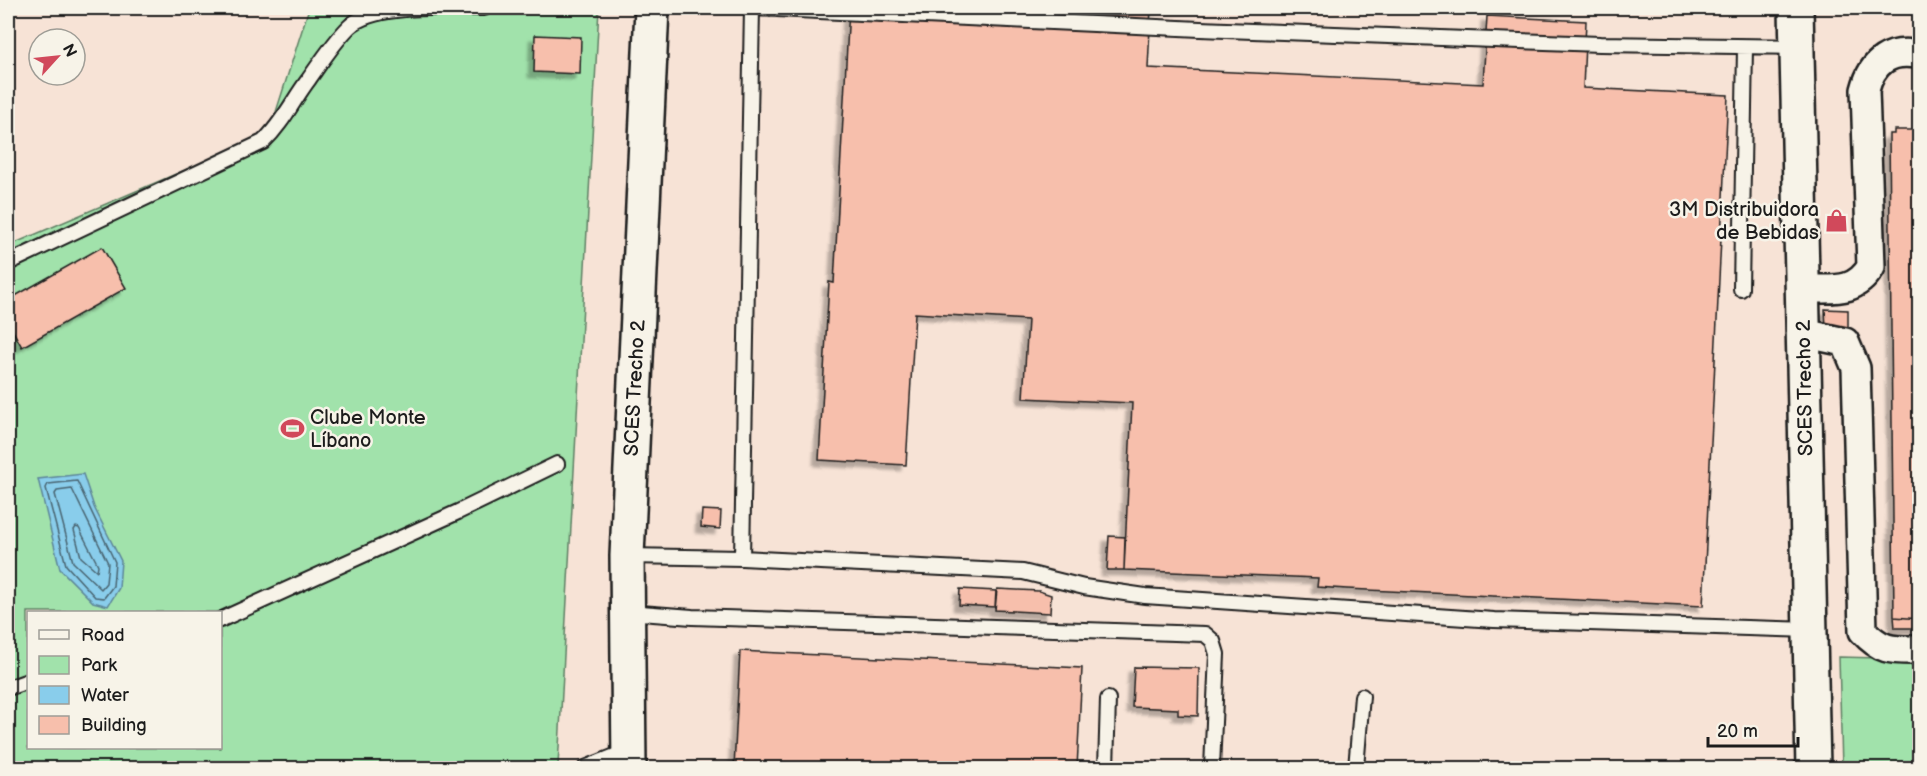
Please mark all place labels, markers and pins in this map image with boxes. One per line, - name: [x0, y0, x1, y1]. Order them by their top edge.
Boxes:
- place label: 3M Distribuidora de Bebidas: [1669, 198, 1819, 245]
- shop icon: 3M Distribuidora de Bebidas: [1824, 208, 1850, 234]
- place label: Clube Monte Líbano: [310, 406, 426, 453]
- sports icon: Clube Monte Líbano: [279, 416, 305, 442]

